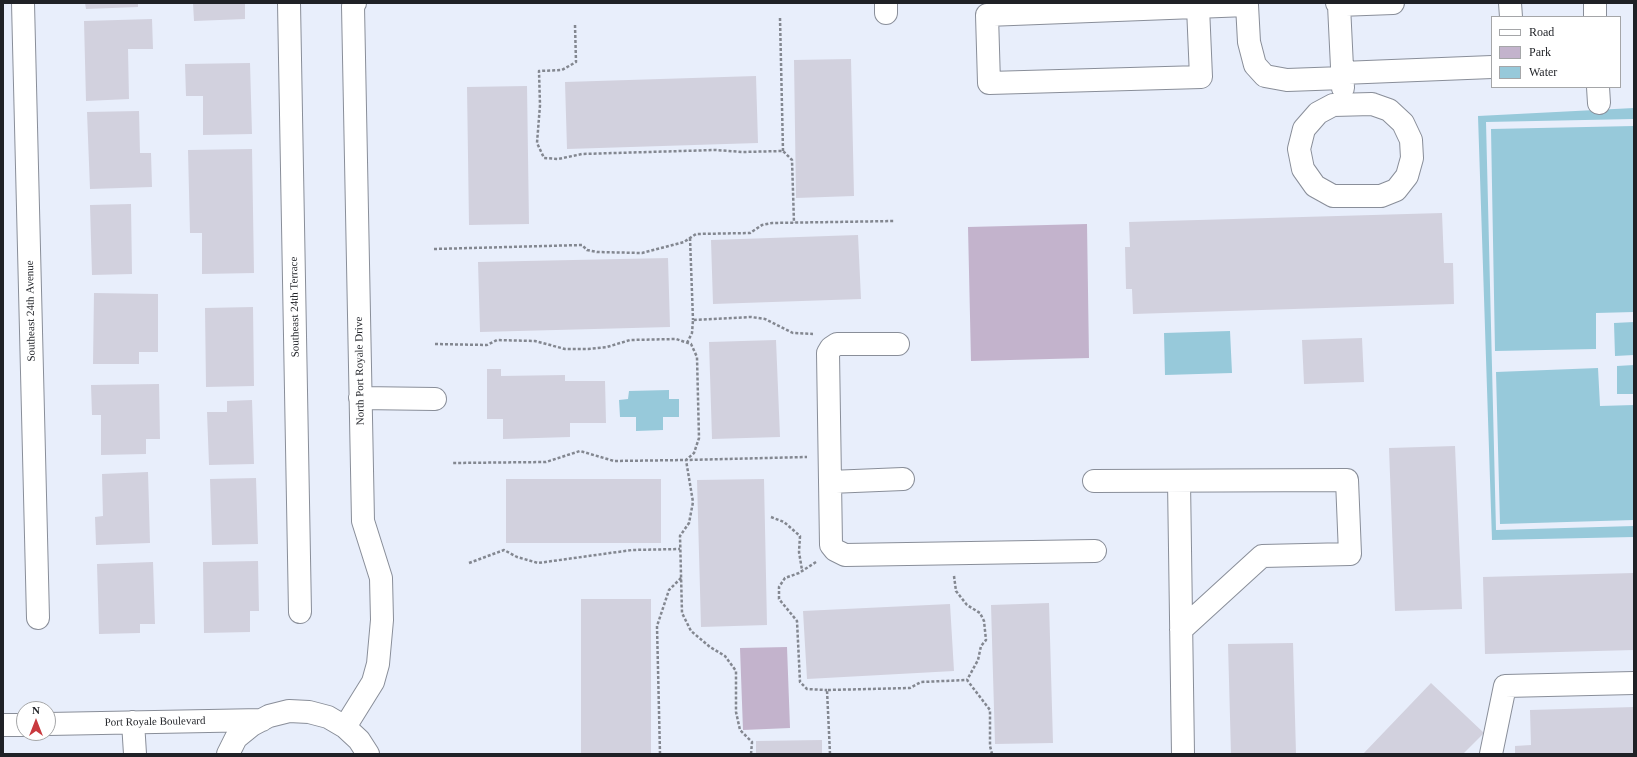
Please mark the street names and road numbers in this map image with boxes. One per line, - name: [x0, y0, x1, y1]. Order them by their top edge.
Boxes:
- street label: Southeast 24th Terrace: [288, 257, 302, 357]
- street label: Southeast 24th Avenue: [24, 260, 38, 362]
- street label: North Port Royale Drive: [352, 317, 368, 425]
- street label: Port Royale Boulevard: [104, 715, 206, 729]

